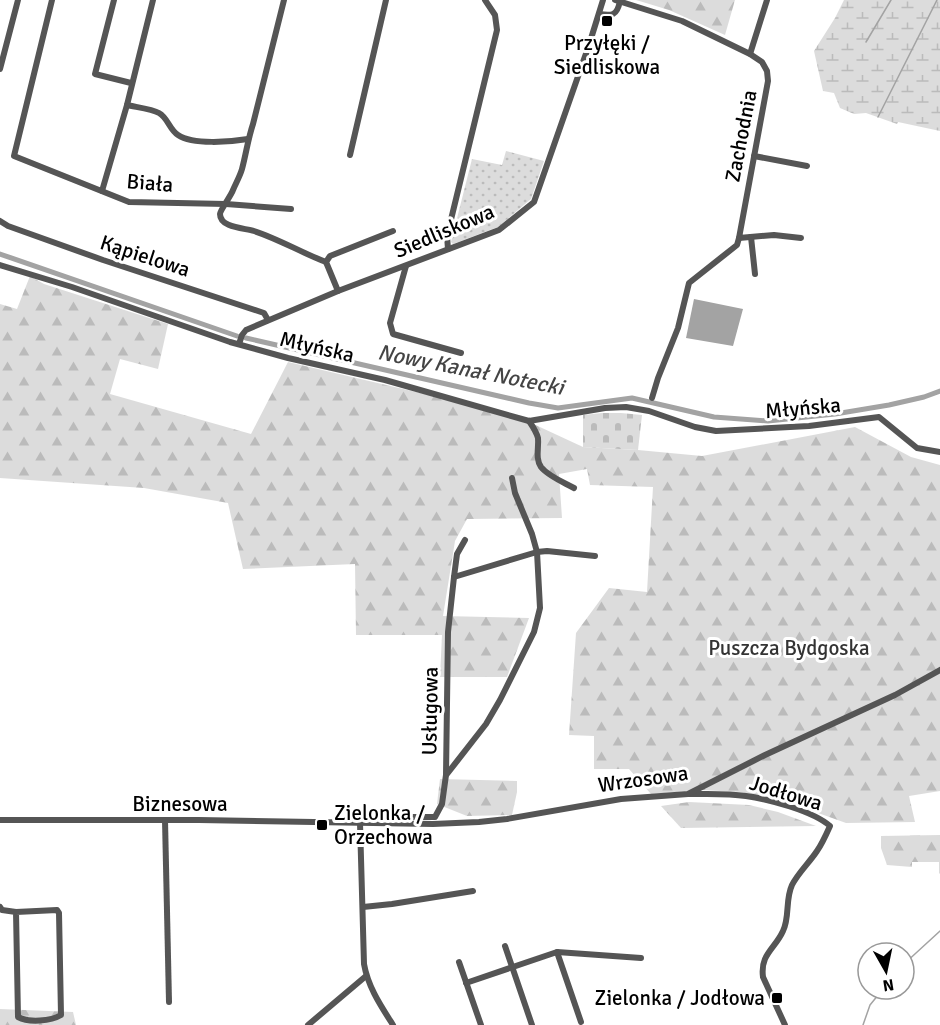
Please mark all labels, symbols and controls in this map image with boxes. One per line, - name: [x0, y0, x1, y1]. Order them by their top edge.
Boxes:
- marker: Przyłęki / Siedliskowa: [600, 14, 614, 28]
- place label: Przyłęki / Siedliskowa: [554, 30, 660, 80]
- street label: Zachodnia: [719, 88, 763, 184]
- street label: Biała: [126, 168, 174, 198]
- street label: Siedliskowa: [390, 198, 498, 264]
- street label: Kąpielowa: [97, 229, 193, 283]
- street label: Młyńska: [277, 326, 357, 368]
- water label: Nowy Kanał Notecki: [376, 338, 568, 401]
- street label: Młyńska: [764, 392, 842, 424]
- park label: Puszcza Bydgoska: [708, 635, 870, 661]
- street label: Usługowa: [416, 666, 444, 756]
- street label: Wrzosowa: [596, 760, 690, 798]
- street label: Jodłowa: [746, 770, 826, 816]
- street label: Biznesowa: [132, 791, 228, 817]
- place label: Zielonka / Orzechowa: [334, 800, 433, 850]
- marker: Zielonka / Orzechowa: [315, 818, 329, 832]
- north arrow: [856, 941, 916, 1001]
- text: N: [881, 974, 895, 996]
- place label: Zielonka / Jodłowa: [595, 985, 765, 1011]
- marker: Zielonka / Jodłowa: [770, 991, 784, 1005]

